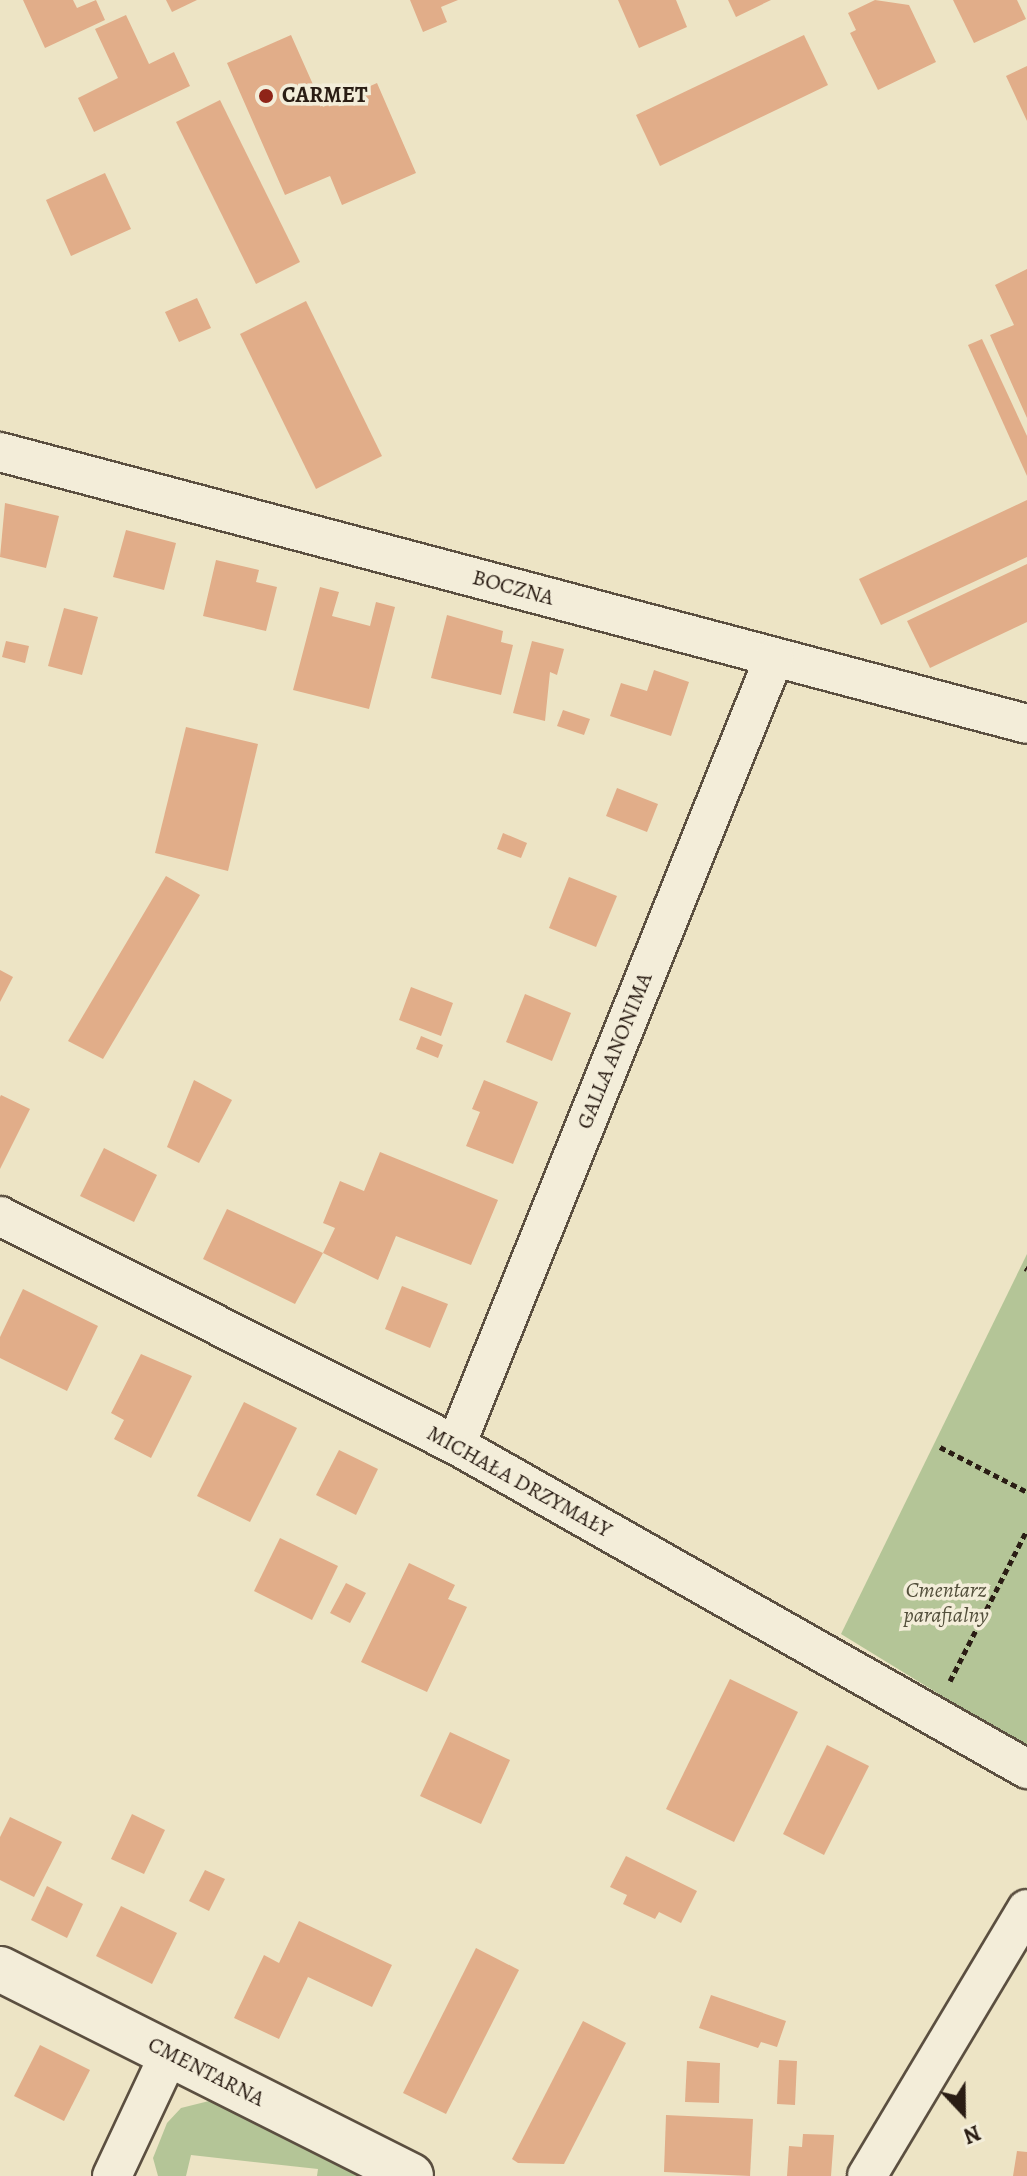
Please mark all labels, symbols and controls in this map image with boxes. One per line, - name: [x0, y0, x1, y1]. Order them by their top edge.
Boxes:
- place label: CARMET: [282, 83, 367, 109]
- marker: CARMET: [257, 87, 275, 105]
- street label: BOCZNA: [469, 564, 557, 612]
- street label: GALLA ANONIMA: [572, 969, 658, 1133]
- street label: MICHAŁA DRZYMAŁY: [422, 1420, 616, 1544]
- park label: Cmentarz parafialny: [903, 1577, 989, 1628]
- street label: CMENTARNA: [143, 2031, 269, 2113]
- north arrow: [923, 2072, 1003, 2152]
- text: N: [959, 2117, 985, 2151]

